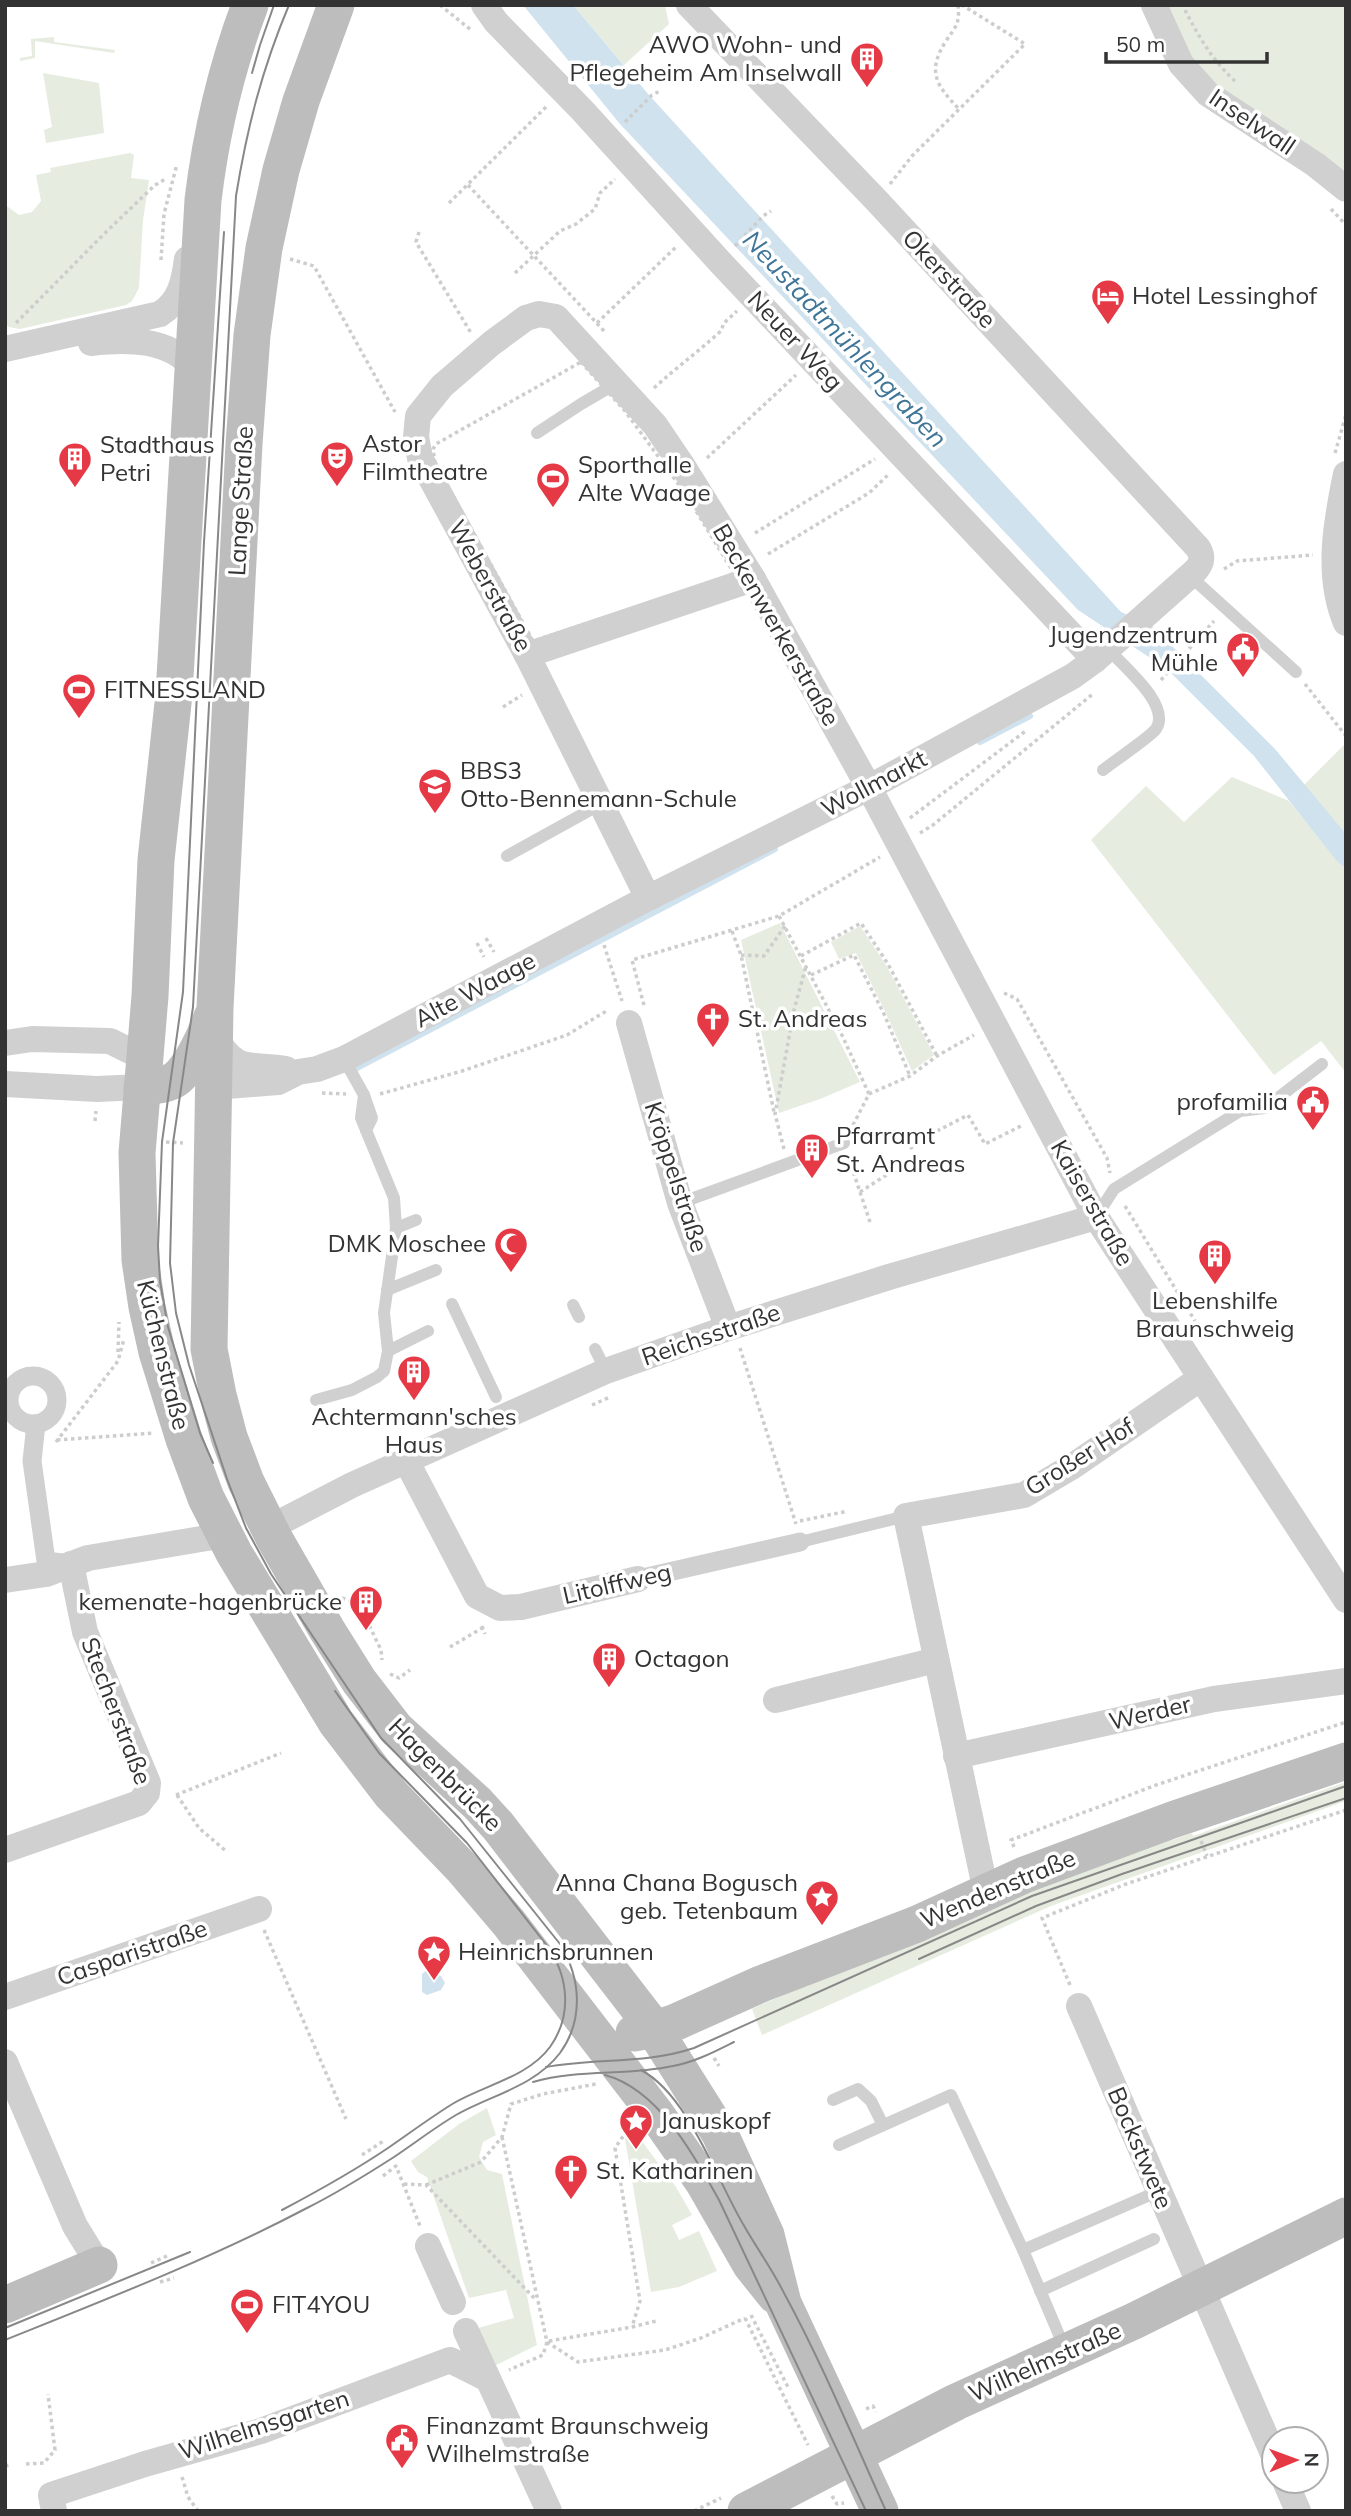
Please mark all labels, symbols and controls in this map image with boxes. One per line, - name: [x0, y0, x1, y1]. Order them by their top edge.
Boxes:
- scale bar: [1106, 21, 1267, 65]
- place label: AWO Wohn- und Pflegeheim Am Inselwall: [569, 29, 842, 87]
- text: 50 m: [1116, 31, 1165, 57]
- building icon: AWO Wohn- und Pflegeheim Am Inselwall: [848, 40, 886, 89]
- street label: Inselwall: [1204, 82, 1301, 161]
- water label: Neustadtmühlengraben: [736, 223, 955, 454]
- street label: Okerstraße: [897, 223, 1003, 334]
- hotel icon: Hotel Lessinghof: [1089, 277, 1127, 326]
- place label: Hotel Lessinghof: [1132, 280, 1318, 310]
- street label: Neuer Weg: [742, 284, 850, 397]
- street label: Lange Straße: [221, 425, 259, 577]
- place label: Astor Filmtheatre: [362, 428, 488, 486]
- place label: Stadthaus Petri: [100, 429, 215, 487]
- theatre icon: Astor Filmtheatre: [318, 439, 356, 488]
- building icon: Stadthaus Petri: [56, 440, 94, 489]
- place label: Sporthalle Alte Waage: [578, 449, 711, 507]
- sports icon: Sporthalle Alte Waage: [534, 460, 572, 509]
- street label: Weberstraße: [442, 514, 539, 657]
- street label: Beckenwerkerstraße: [707, 518, 847, 731]
- place label: Jugendzentrum Mühle: [1049, 619, 1218, 677]
- public building icon: Jugendzentrum Mühle: [1224, 630, 1262, 679]
- sports icon: FITNESSLAND: [60, 671, 98, 720]
- place label: FITNESSLAND: [104, 674, 266, 704]
- street label: Wollmarkt: [816, 743, 931, 823]
- place label: BBS3 Otto-Bennemann-Schule: [460, 755, 737, 813]
- school or university icon: BBS3 Otto-Bennemann-Schule: [416, 766, 454, 815]
- street label: Alte Waage: [409, 945, 540, 1033]
- church icon: St. Andreas: [694, 1000, 732, 1049]
- place label: St. Andreas: [738, 1003, 867, 1033]
- public building icon: profamilia: [1294, 1083, 1332, 1132]
- place label: profamilia: [1176, 1086, 1288, 1116]
- street label: Kröppelstraße: [639, 1098, 715, 1256]
- place label: Pfarramt St. Andreas: [836, 1120, 965, 1178]
- building icon: Pfarramt St. Andreas: [793, 1131, 831, 1180]
- street label: Kaiserstraße: [1045, 1134, 1141, 1271]
- mosque icon: DMK Moschee: [492, 1225, 530, 1274]
- place label: DMK Moschee: [328, 1228, 486, 1258]
- building icon: Lebenshilfe Braunschweig: [1196, 1237, 1234, 1286]
- street label: Küchenstraße: [131, 1277, 197, 1433]
- place label: Lebenshilfe Braunschweig: [1136, 1285, 1294, 1343]
- street label: Reichsstraße: [638, 1296, 784, 1372]
- building icon: Achtermann'sches Haus: [395, 1353, 433, 1402]
- place label: Achtermann'sches Haus: [311, 1401, 517, 1459]
- street label: Großer Hof: [1019, 1410, 1140, 1501]
- street label: Litolffweg: [560, 1556, 674, 1610]
- building icon: kemenate-hagenbrücke: [347, 1583, 385, 1632]
- place label: kemenate-hagenbrücke: [78, 1586, 342, 1616]
- street label: Stecherstraße: [75, 1633, 159, 1789]
- building icon: Octagon: [590, 1640, 628, 1689]
- place label: Octagon: [634, 1643, 729, 1673]
- street label: Werder: [1106, 1688, 1194, 1736]
- street label: Hagenbrücke: [383, 1711, 509, 1837]
- street label: Wendenstraße: [916, 1842, 1080, 1934]
- place label: Anna Chana Bogusch geb. Tetenbaum: [556, 1867, 798, 1925]
- place icon: Anna Chana Bogusch geb. Tetenbaum: [803, 1878, 841, 1927]
- street label: Casparistraße: [53, 1912, 211, 1992]
- place icon: Heinrichsbrunnen: [415, 1933, 453, 1982]
- place label: Heinrichsbrunnen: [458, 1936, 654, 1966]
- street label: Bockstwete: [1102, 2082, 1180, 2213]
- place icon: Januskopf: [617, 2102, 655, 2151]
- place label: Januskopf: [660, 2105, 771, 2135]
- church icon: St. Katharinen: [552, 2152, 590, 2201]
- place label: St. Katharinen: [596, 2155, 753, 2185]
- sports icon: FIT4YOU: [228, 2286, 266, 2335]
- place label: FIT4YOU: [272, 2289, 370, 2319]
- street label: Wilhelmstraße: [964, 2314, 1125, 2408]
- street label: Wilhelmsgarten: [175, 2382, 353, 2466]
- place label: Finanzamt Braunschweig Wilhelmstraße: [426, 2410, 709, 2468]
- public building icon: Finanzamt Braunschweig Wilhelmstraße: [383, 2421, 421, 2470]
- north arrow: [1260, 2425, 1330, 2495]
- text: N: [1300, 2452, 1324, 2467]

